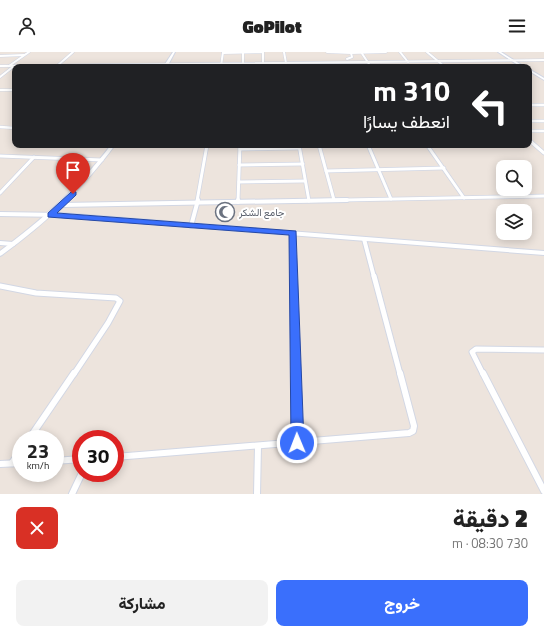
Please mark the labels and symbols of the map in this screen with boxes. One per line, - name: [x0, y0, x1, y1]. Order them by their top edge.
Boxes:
- pin: [56, 153, 90, 194]
- mosque icon: جامع الشكر: [214, 201, 236, 223]
- place label: جامع الشكر: [238, 205, 285, 220]
- position arrow: [276, 422, 318, 464]
- speed limit sign: 30: [72, 430, 124, 482]

